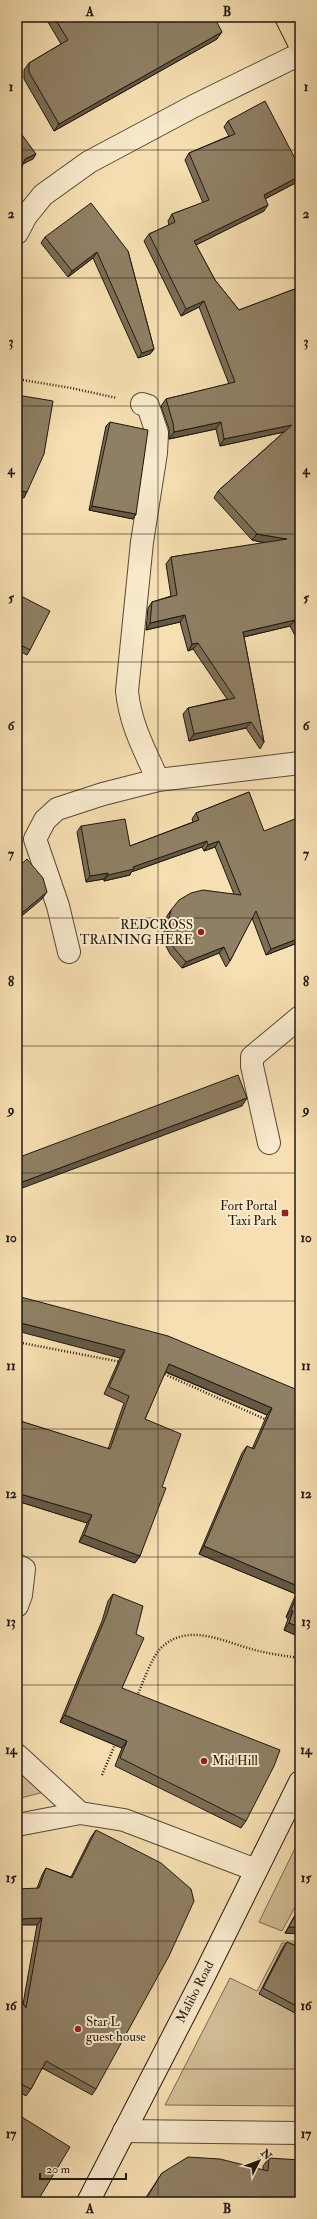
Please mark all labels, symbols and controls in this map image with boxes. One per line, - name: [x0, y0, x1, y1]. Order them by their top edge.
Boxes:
- text: A: [85, 4, 95, 20]
- text: B: [223, 4, 231, 20]
- text: 1: [9, 79, 14, 95]
- text: 1: [304, 79, 309, 95]
- text: 2: [8, 206, 15, 222]
- text: 2: [303, 206, 310, 222]
- text: 3: [9, 334, 14, 350]
- text: 3: [304, 334, 309, 350]
- text: 4: [6, 462, 15, 478]
- text: 4: [301, 462, 310, 478]
- text: 5: [8, 590, 14, 606]
- text: 5: [303, 590, 309, 606]
- text: 6: [8, 718, 16, 734]
- text: 6: [303, 718, 311, 734]
- text: 7: [8, 846, 15, 862]
- text: 7: [303, 846, 310, 862]
- place label: REDCROSS TRAINING HERE: [80, 917, 193, 948]
- marker: REDCROSS TRAINING HERE: [196, 927, 206, 937]
- text: 8: [8, 974, 14, 990]
- text: 8: [303, 974, 309, 990]
- text: 9: [6, 1102, 15, 1118]
- text: 9: [301, 1102, 310, 1118]
- place label: Fort Portal Taxi Park: [220, 1198, 278, 1229]
- marker: Fort Portal Taxi Park: [280, 1208, 290, 1218]
- text: 10: [5, 1230, 17, 1246]
- text: 10: [300, 1230, 312, 1246]
- text: 11: [6, 1358, 16, 1374]
- text: 11: [301, 1358, 311, 1374]
- text: 12: [5, 1486, 17, 1502]
- text: 12: [300, 1486, 312, 1502]
- text: 13: [6, 1614, 16, 1630]
- text: 13: [301, 1614, 311, 1630]
- text: 14: [5, 1742, 18, 1758]
- text: 14: [300, 1742, 313, 1758]
- place label: Mid Hill: [212, 1753, 259, 1769]
- marker: Mid Hill: [199, 1756, 209, 1766]
- text: 15: [6, 1870, 16, 1886]
- text: 15: [301, 1870, 311, 1886]
- street label: Malibo Road: [173, 1958, 218, 2026]
- text: 16: [5, 1998, 18, 2014]
- text: 16: [300, 1998, 313, 2014]
- place label: Star L guest house: [86, 2014, 146, 2045]
- marker: Star L guest house: [73, 2024, 83, 2034]
- text: 17: [6, 2126, 17, 2142]
- text: 17: [301, 2126, 312, 2142]
- north arrow: [239, 2141, 279, 2181]
- text: N: [257, 2146, 275, 2164]
- scale bar: [40, 2155, 126, 2181]
- text: 20 m: [46, 2162, 71, 2177]
- text: A: [85, 2201, 95, 2217]
- text: B: [223, 2201, 231, 2217]

